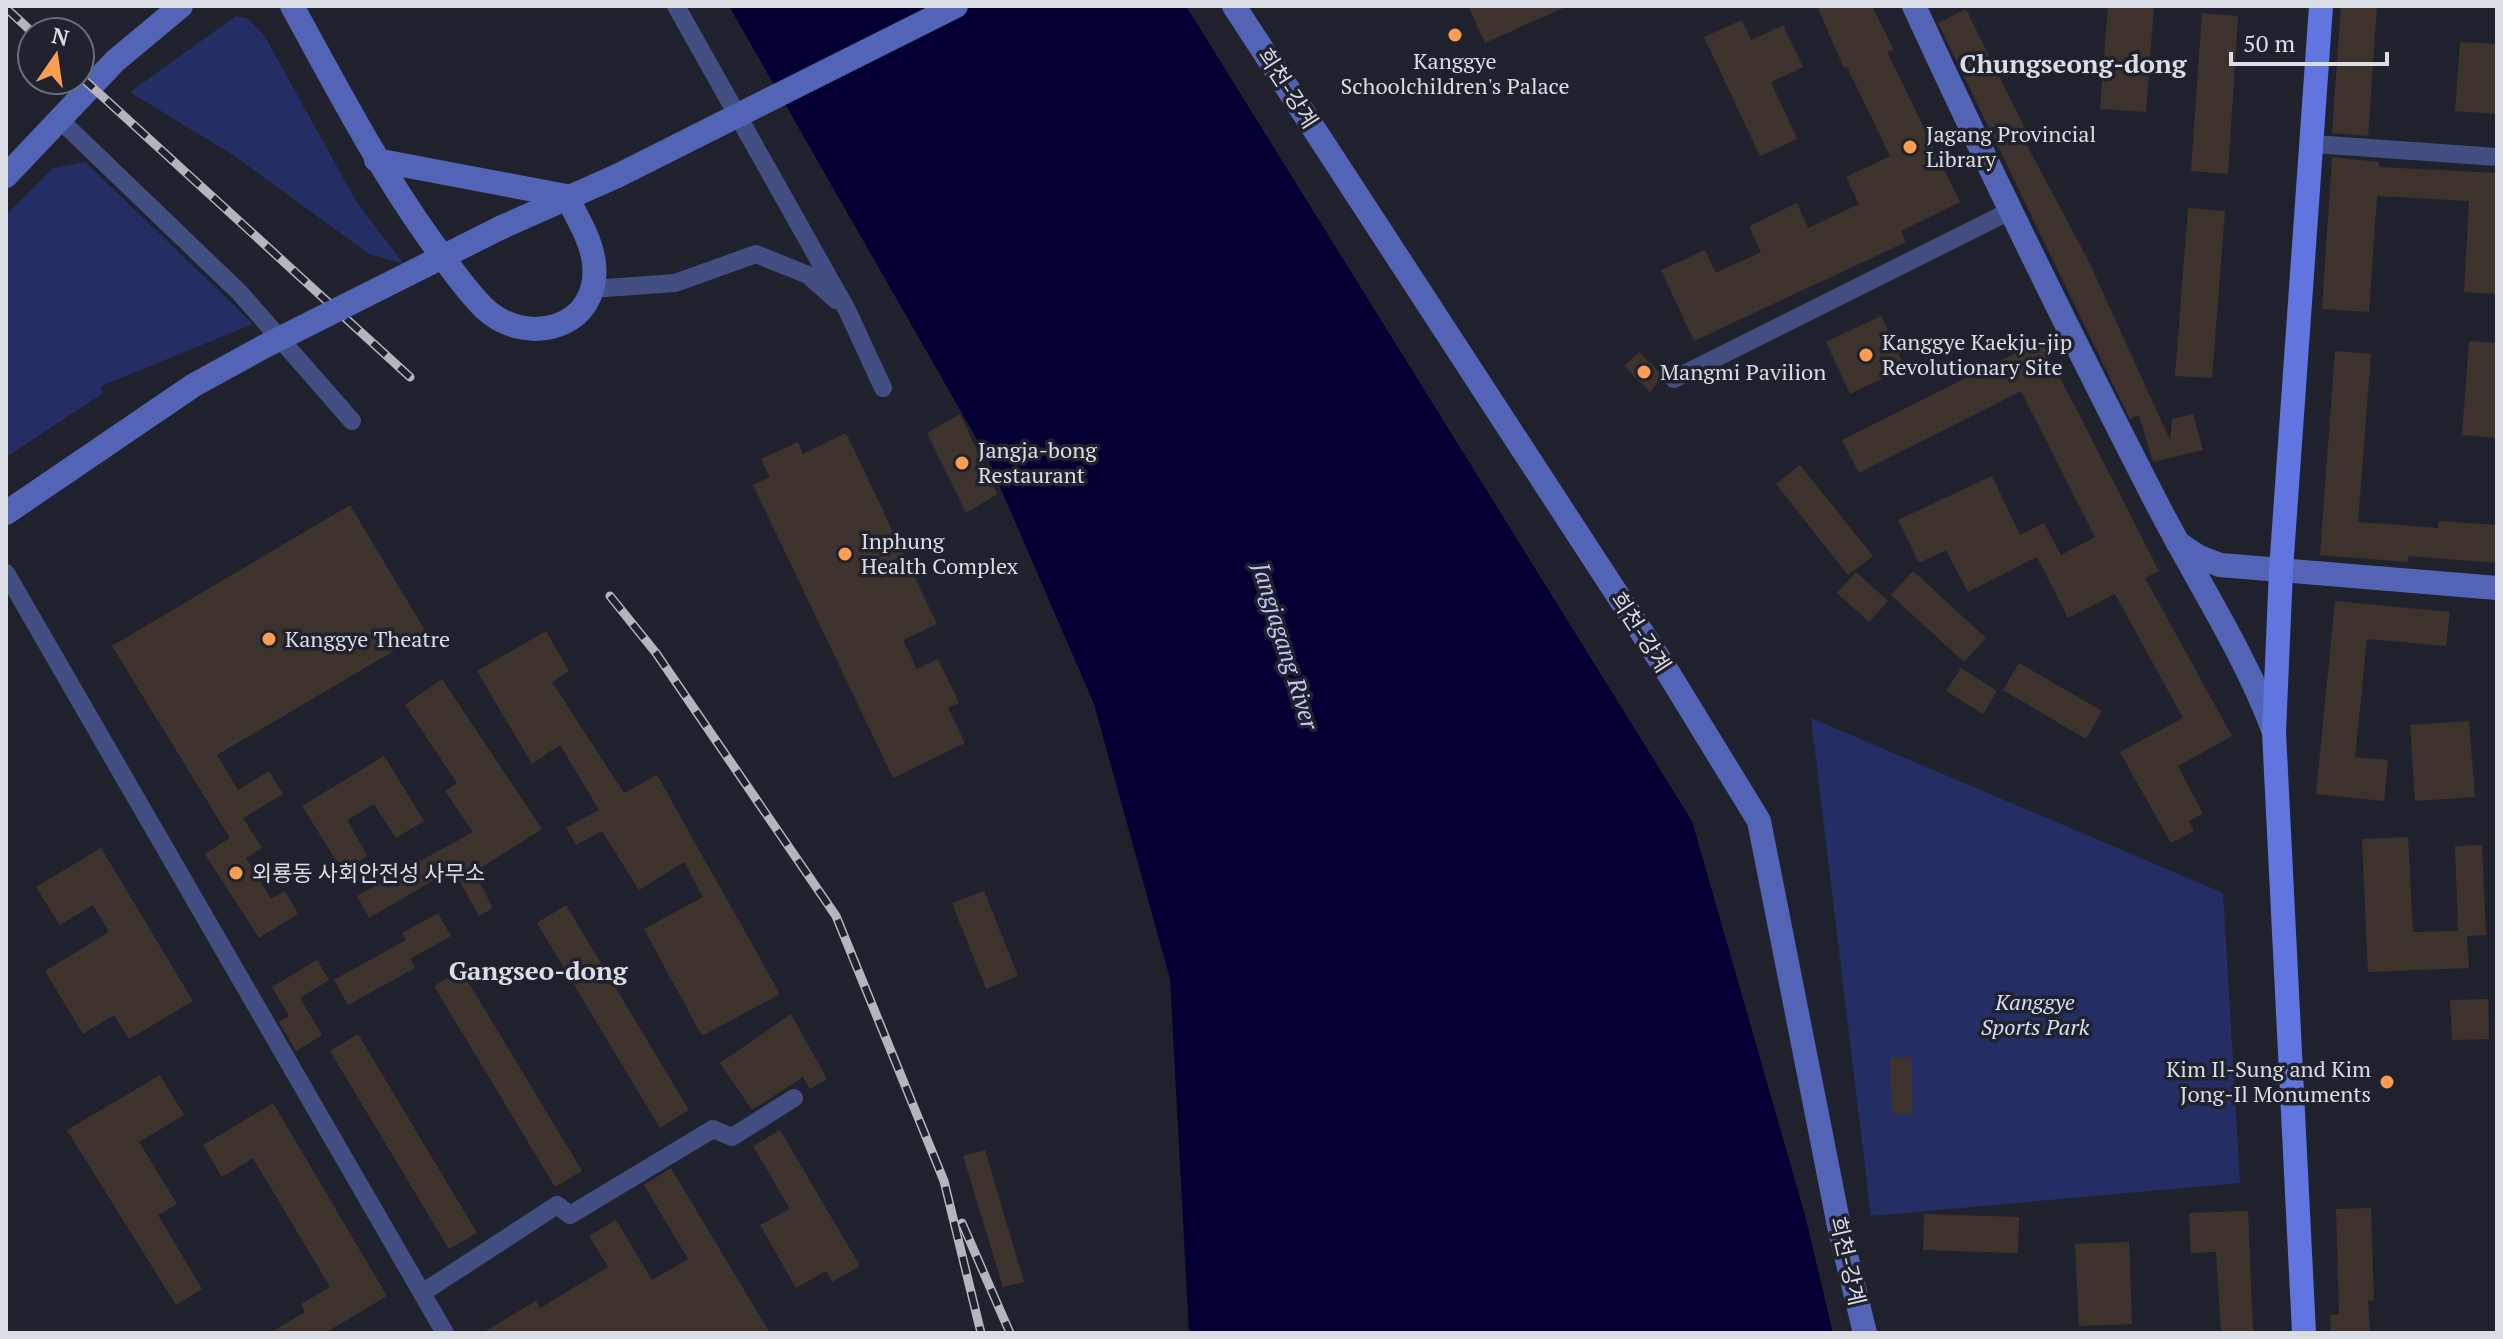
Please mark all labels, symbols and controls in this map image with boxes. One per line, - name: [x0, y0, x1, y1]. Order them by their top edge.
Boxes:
- north arrow: [16, 16, 96, 96]
- scale bar: [2231, 16, 2387, 66]
- text: N: [49, 20, 72, 52]
- marker: Kanggye Schoolchildren's Palace: [1446, 26, 1464, 44]
- text: 50 m: [2243, 27, 2295, 59]
- street label: 희천-강계: [1252, 42, 1325, 133]
- place label: Kanggye Schoolchildren's Palace: [1340, 46, 1570, 100]
- district label: Chungseong-dong: [1960, 46, 2188, 80]
- place label: Jagang Provincial Library: [1926, 119, 2096, 173]
- marker: Jagang Provincial Library: [1901, 138, 1919, 156]
- place label: Kanggye Kaekju-jip Revolutionary Site: [1882, 327, 2072, 381]
- marker: Kanggye Kaekju-jip Revolutionary Site: [1857, 346, 1875, 364]
- place label: Mangmi Pavilion: [1660, 357, 1826, 386]
- marker: Mangmi Pavilion: [1635, 363, 1653, 381]
- place label: Jangja-bong Restaurant: [978, 435, 1097, 489]
- marker: Jangja-bong Restaurant: [953, 454, 971, 472]
- place label: Inphung Health Complex: [861, 526, 1019, 580]
- marker: Inphung Health Complex: [836, 545, 854, 563]
- water label: Jangjagang River: [1245, 557, 1327, 735]
- street label: 희천-강계: [1605, 586, 1678, 677]
- place label: Kanggye Theatre: [285, 624, 450, 653]
- marker: Kanggye Theatre: [260, 630, 278, 648]
- place label: 외룡동 사회안전성 사무소: [252, 858, 485, 887]
- marker: 외룡동 사회안전성 사무소: [227, 864, 245, 882]
- district label: Gangseo-dong: [449, 953, 629, 987]
- park label: Kanggye Sports Park: [1981, 987, 2090, 1041]
- place label: Kim Il-Sung and Kim Jong-Il Monuments: [2166, 1054, 2371, 1108]
- marker: Kim Il-Sung and Kim Jong-Il Monuments: [2378, 1073, 2396, 1091]
- street label: 희천-강계: [1824, 1214, 1873, 1308]

